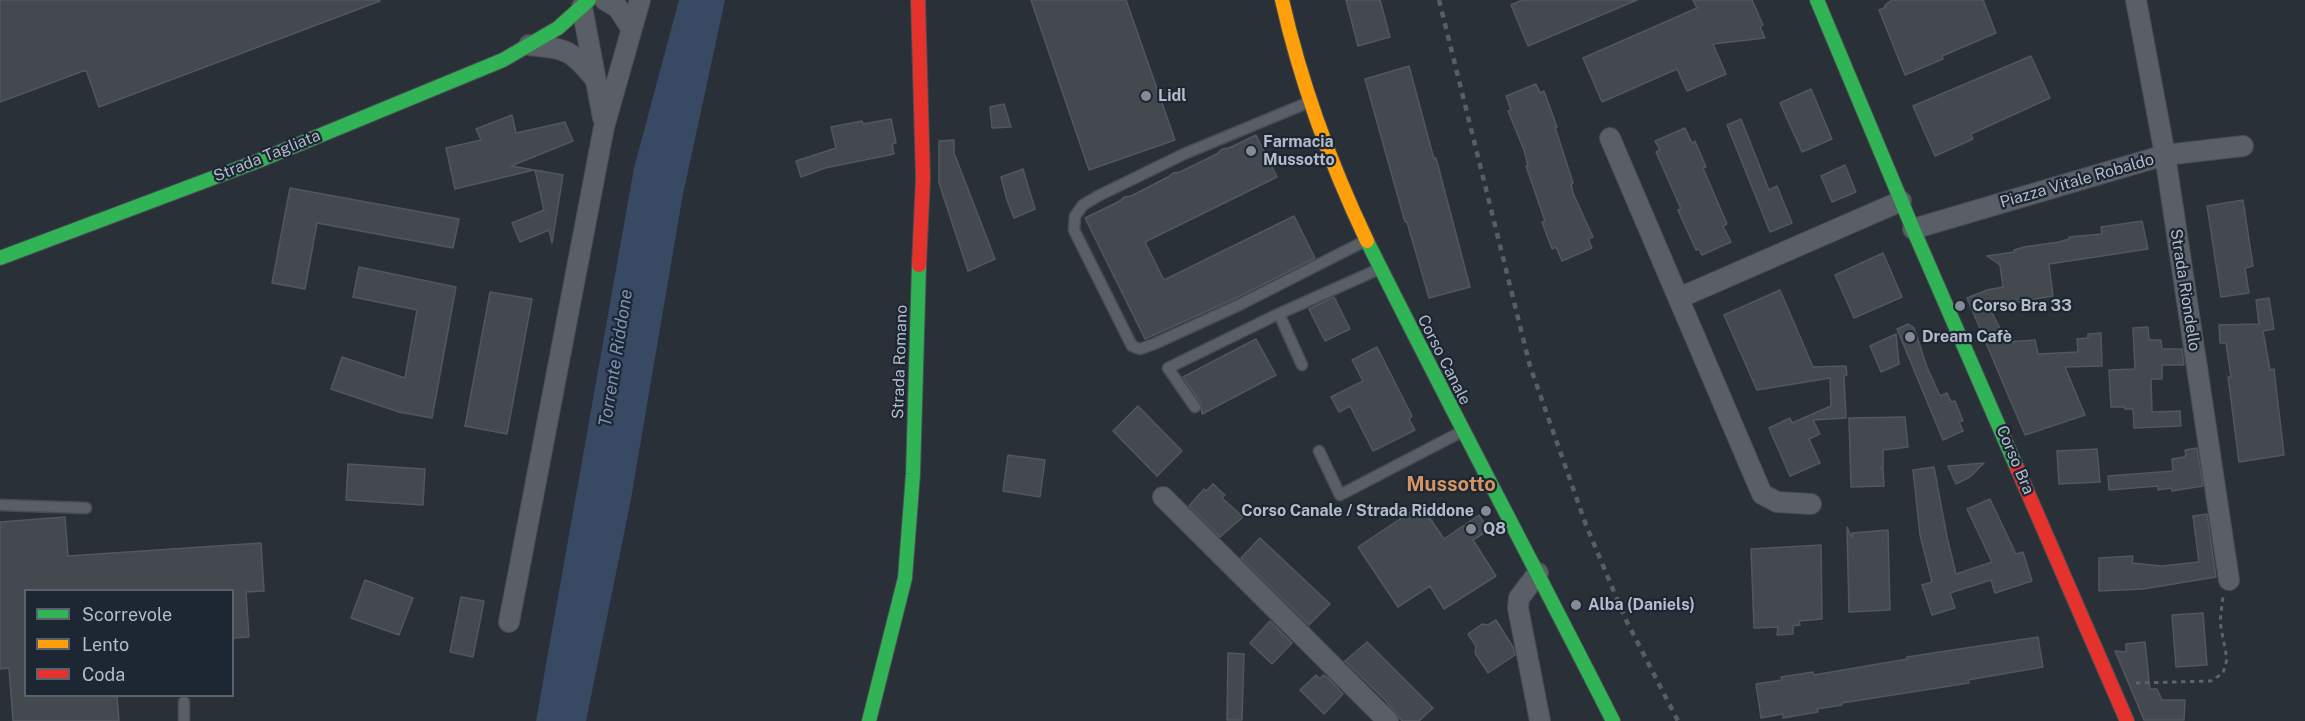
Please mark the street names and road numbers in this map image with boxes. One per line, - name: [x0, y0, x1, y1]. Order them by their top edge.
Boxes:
- street label: Strada Tagliata: [211, 126, 323, 186]
- street label: Piazza Vitale Robaldo: [1998, 150, 2156, 212]
- street label: Strada Riondello: [2166, 228, 2204, 352]
- street label: Strada Romano: [888, 305, 912, 419]
- street label: Corso Canale: [1413, 312, 1475, 408]
- street label: Corso Bra: [1992, 423, 2038, 497]

